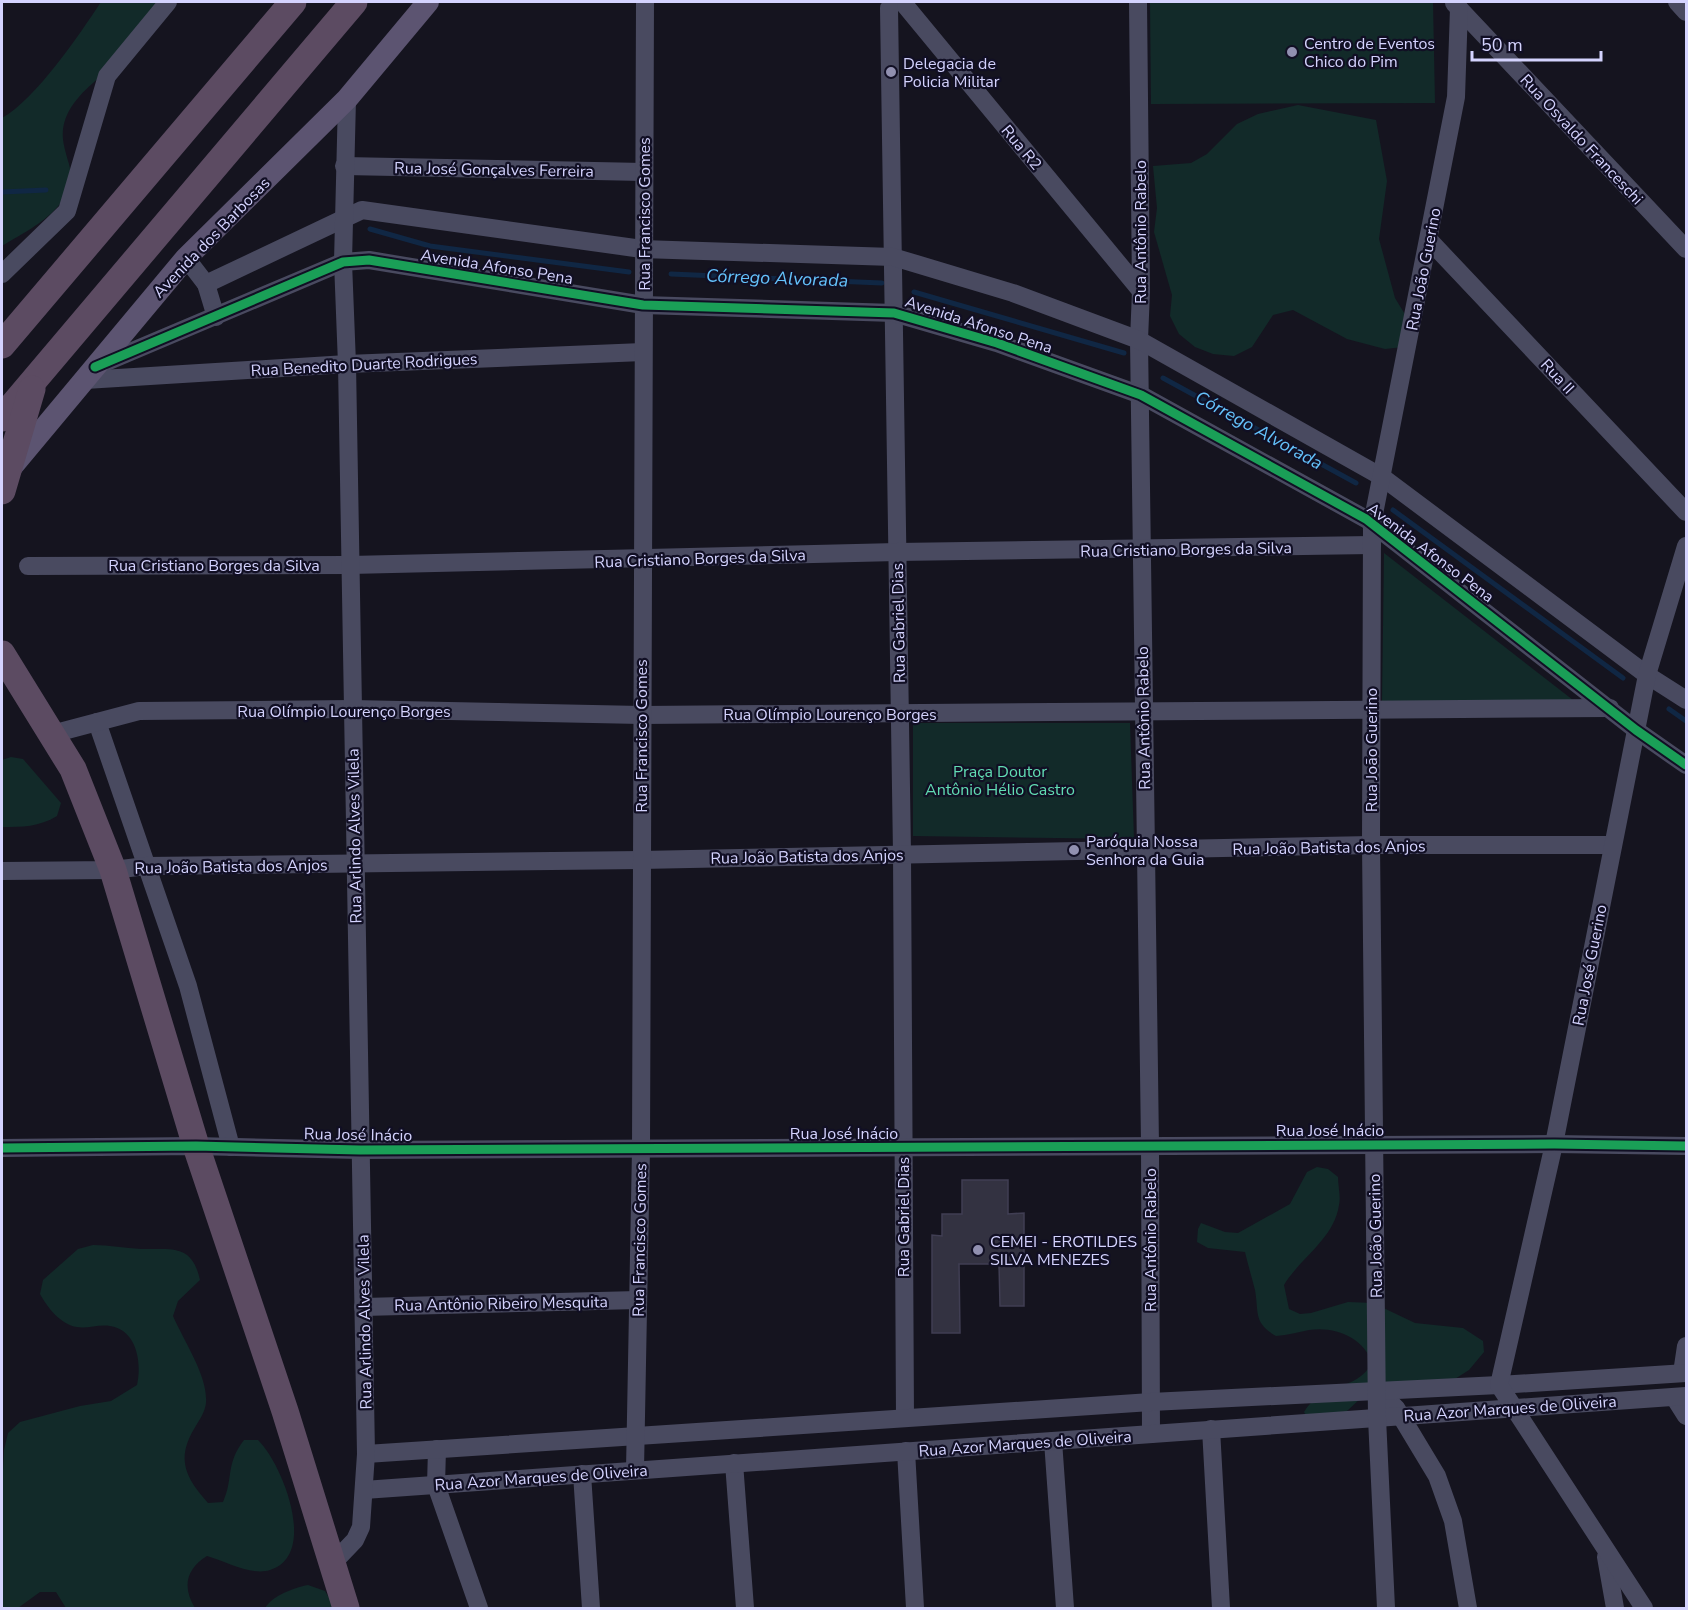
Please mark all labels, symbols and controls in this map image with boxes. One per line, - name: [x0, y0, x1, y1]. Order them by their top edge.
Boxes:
- scale bar: [1472, 24, 1601, 62]
- place label: Centro de Eventos Chico do Pim: [1304, 33, 1435, 73]
- text: 50 m: [1481, 33, 1523, 57]
- marker: Centro de Eventos Chico do Pim: [1285, 45, 1299, 59]
- place label: Delegacia de Policia Militar: [903, 53, 1000, 93]
- marker: Delegacia de Policia Militar: [884, 65, 898, 79]
- street label: Rua Osvaldo Franceschi: [1515, 70, 1648, 210]
- street label: Rua R2: [996, 120, 1047, 175]
- street label: Rua Francisco Gomes: [634, 137, 656, 291]
- street label: Rua José Gonçalves Ferreira: [394, 157, 594, 183]
- street label: Rua Antônio Rabelo: [1130, 160, 1152, 304]
- street label: Avenida dos Barbosas: [148, 173, 275, 303]
- street label: Rua João Guerino: [1401, 206, 1447, 332]
- street label: Avenida Afonso Pena: [419, 244, 575, 290]
- water label: Córrego Alvorada: [705, 264, 849, 292]
- street label: Avenida Afonso Pena: [902, 291, 1055, 359]
- street label: Rua Benedito Duarte Rodrigues: [250, 348, 478, 382]
- street label: Rua II: [1535, 354, 1579, 399]
- water label: Córrego Alvorada: [1191, 385, 1327, 475]
- street label: Avenida Afonso Pena: [1362, 498, 1498, 608]
- street label: Rua Cristiano Borges da Silva: [1080, 537, 1292, 563]
- street label: Rua Cristiano Borges da Silva: [594, 544, 806, 574]
- street label: Rua Cristiano Borges da Silva: [108, 555, 320, 577]
- street label: Rua Gabriel Dias: [887, 563, 911, 683]
- street label: Rua Antônio Rabelo: [1132, 646, 1156, 790]
- street label: Rua Francisco Gomes: [631, 659, 653, 813]
- street label: Rua João Guerino: [1361, 688, 1383, 812]
- street label: Rua Olímpio Lourenço Borges: [237, 701, 451, 723]
- street label: Rua Olímpio Lourenço Borges: [723, 704, 937, 726]
- street label: Rua Arlindo Alves Vilela: [342, 748, 368, 924]
- park label: Praça Doutor Antônio Hélio Castro: [925, 761, 1075, 801]
- place label: Paróquia Nossa Senhora da Guia: [1086, 831, 1204, 871]
- street label: Rua João Batista dos Anjos: [1232, 835, 1426, 861]
- marker: Paróquia Nossa Senhora da Guia: [1067, 843, 1081, 857]
- street label: Rua João Batista dos Anjos: [710, 844, 904, 870]
- street label: Rua João Batista dos Anjos: [134, 854, 328, 880]
- street label: Rua José Guerino: [1567, 903, 1613, 1028]
- street label: Rua José Inácio: [1276, 1120, 1384, 1142]
- street label: Rua José Inácio: [304, 1123, 412, 1147]
- street label: Rua José Inácio: [790, 1123, 898, 1145]
- street label: Rua Gabriel Dias: [893, 1157, 915, 1277]
- street label: Rua Francisco Gomes: [628, 1163, 652, 1317]
- street label: Rua Antônio Rabelo: [1140, 1168, 1162, 1312]
- street label: Rua João Guerino: [1364, 1174, 1388, 1298]
- place label: CEMEI - EROTILDES SILVA MENEZES: [990, 1231, 1137, 1271]
- street label: Rua Arlindo Alves Vilela: [352, 1234, 378, 1410]
- marker: CEMEI - EROTILDES SILVA MENEZES: [971, 1243, 985, 1257]
- street label: Rua Antônio Ribeiro Mesquita: [394, 1291, 608, 1317]
- street label: Rua Azor Marques de Oliveira: [1403, 1391, 1617, 1427]
- street label: Rua Azor Marques de Oliveira: [918, 1426, 1132, 1462]
- street label: Rua Azor Marques de Oliveira: [434, 1460, 648, 1496]

